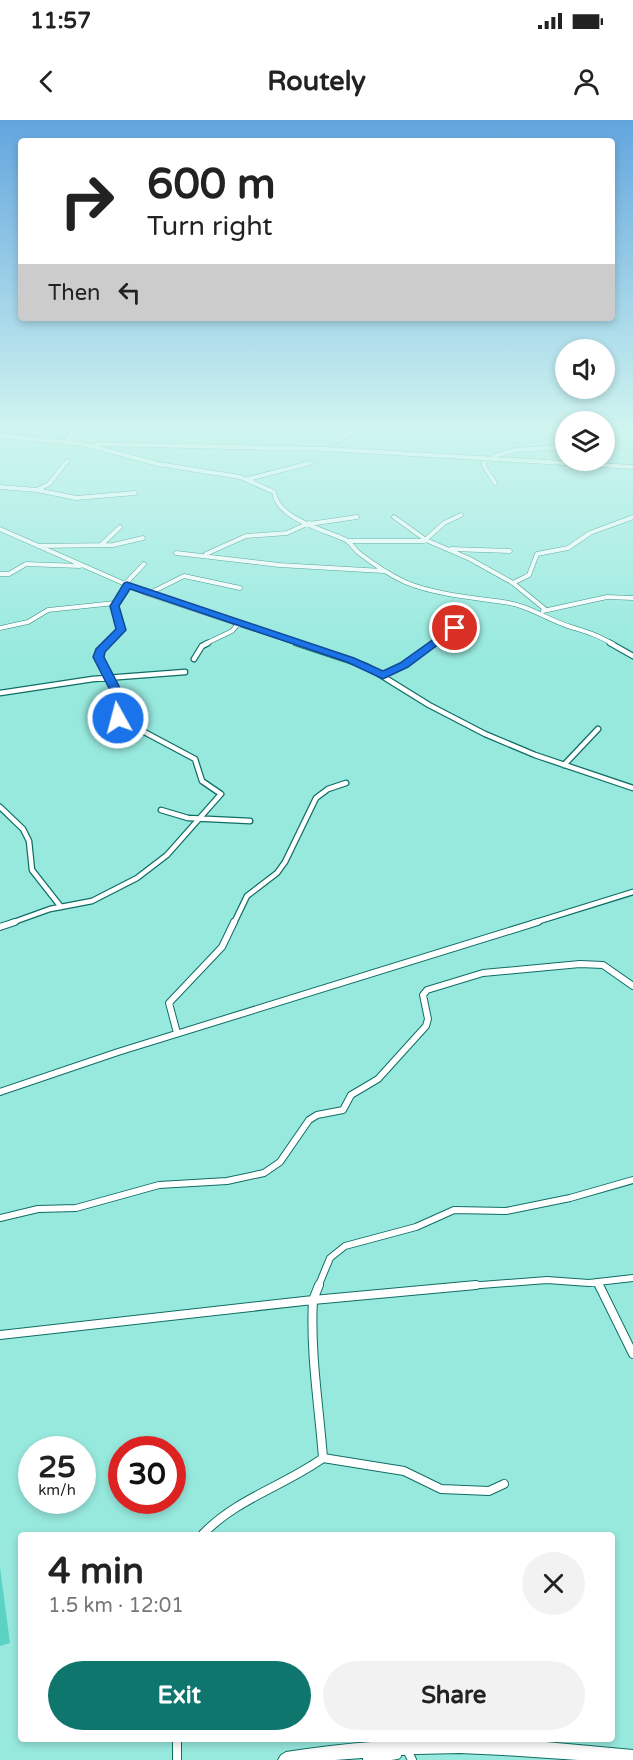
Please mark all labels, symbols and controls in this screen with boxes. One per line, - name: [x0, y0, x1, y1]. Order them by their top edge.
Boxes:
- text: 11:57: [30, 8, 91, 34]
- icon: back: [30, 65, 63, 98]
- text: Routely: [267, 65, 366, 98]
- icon: person: [570, 65, 603, 98]
- text: 600 m: [147, 159, 276, 210]
- icon: right: [48, 162, 126, 240]
- text: Turn right: [147, 210, 273, 243]
- icon: left: [113, 276, 146, 309]
- text: Then: [48, 280, 101, 306]
- map controls: [555, 339, 615, 471]
- button: sound: [555, 339, 615, 399]
- button: layers: [555, 411, 615, 471]
- pin: [429, 602, 480, 653]
- icon: arrive: [438, 611, 471, 644]
- position arrow: [86, 686, 150, 750]
- speed limit sign: 30: [108, 1436, 186, 1514]
- text: 25: [38, 1449, 76, 1486]
- text: km/h: [38, 1481, 76, 1499]
- text: 4 min: [48, 1550, 144, 1593]
- button: close: [522, 1552, 585, 1615]
- text: 1.5 km · 12:01: [48, 1594, 184, 1618]
- button: Exit: [48, 1661, 311, 1730]
- button: Share: [323, 1661, 585, 1730]

